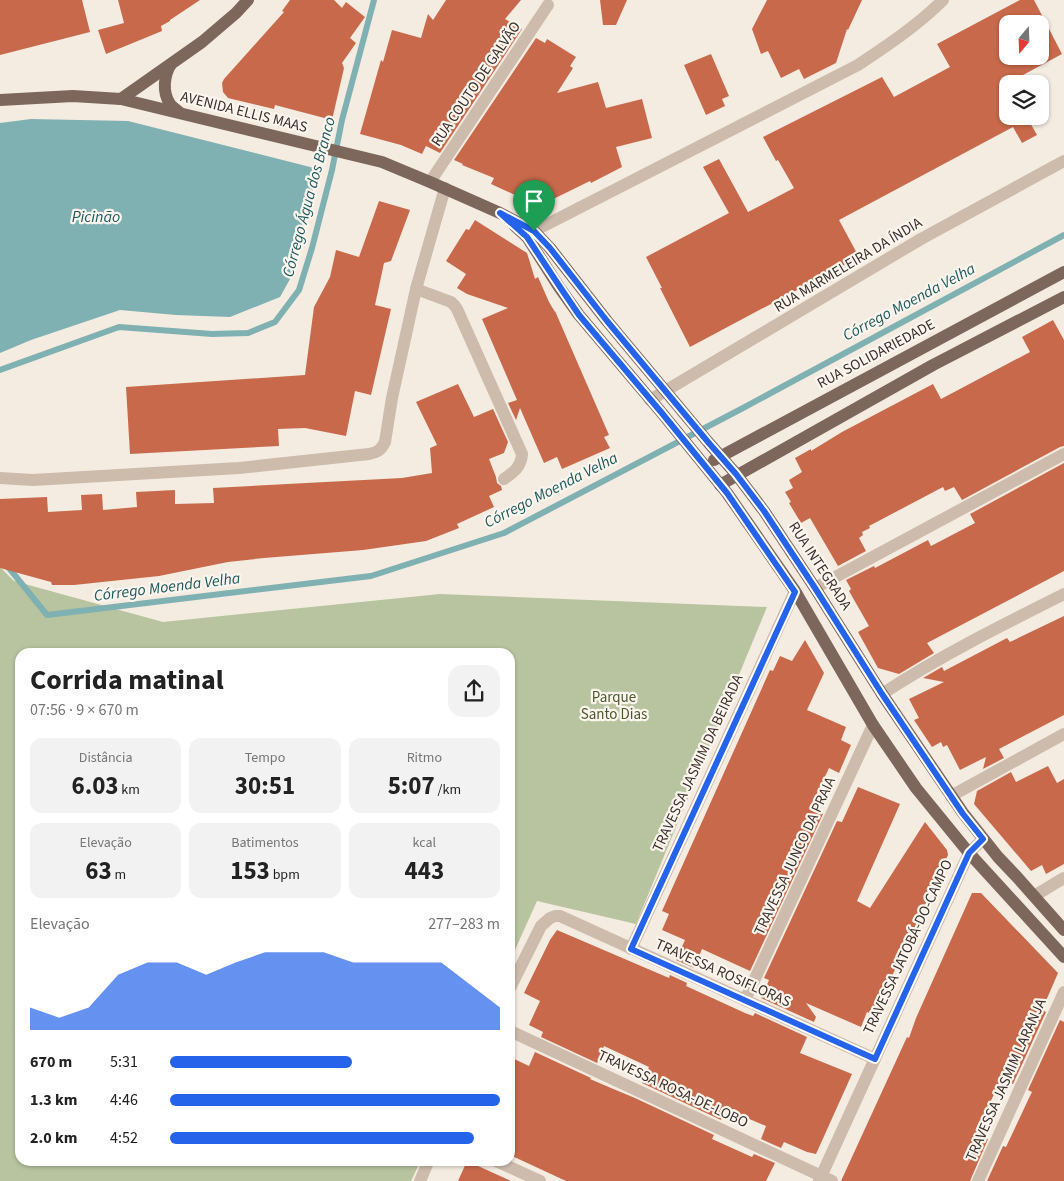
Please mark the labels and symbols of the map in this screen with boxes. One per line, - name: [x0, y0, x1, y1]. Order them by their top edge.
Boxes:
- north arrow: [999, 15, 1049, 65]
- street label: RUA COUTO DE GALVÃO: [426, 17, 526, 151]
- street label: AVENIDA ELLIS MAAS: [178, 86, 310, 138]
- water label: Córrego Água dos Branco: [277, 114, 341, 280]
- pin: [513, 180, 555, 231]
- water label: Picinão: [72, 206, 120, 228]
- street label: RUA MARMELEIRA DA ÍNDIA: [770, 212, 927, 318]
- water label: Córrego Moenda Velha: [839, 257, 980, 346]
- street label: RUA SOLIDARIEDADE: [814, 314, 939, 394]
- water label: Córrego Moenda Velha: [480, 447, 622, 533]
- street label: RUA INTEGRADA: [783, 518, 857, 615]
- water label: Córrego Moenda Velha: [93, 567, 242, 607]
- street label: TRAVESSA JASMIM DA BEIRADA: [648, 670, 749, 855]
- park label: Parque Santo Dias: [581, 687, 647, 725]
- street label: TRAVESSA JUNCO DA PRAIA: [749, 773, 841, 938]
- street label: TRAVESSA JATOBÁ-DO-CAMPO: [858, 856, 958, 1038]
- street label: TRAVESSA ROSIFLORAS: [652, 934, 794, 1012]
- street label: TRAVESSA JASMIM LARANJA: [961, 994, 1052, 1165]
- street label: TRAVESSA ROSA-DE-LOBO: [594, 1045, 752, 1133]

